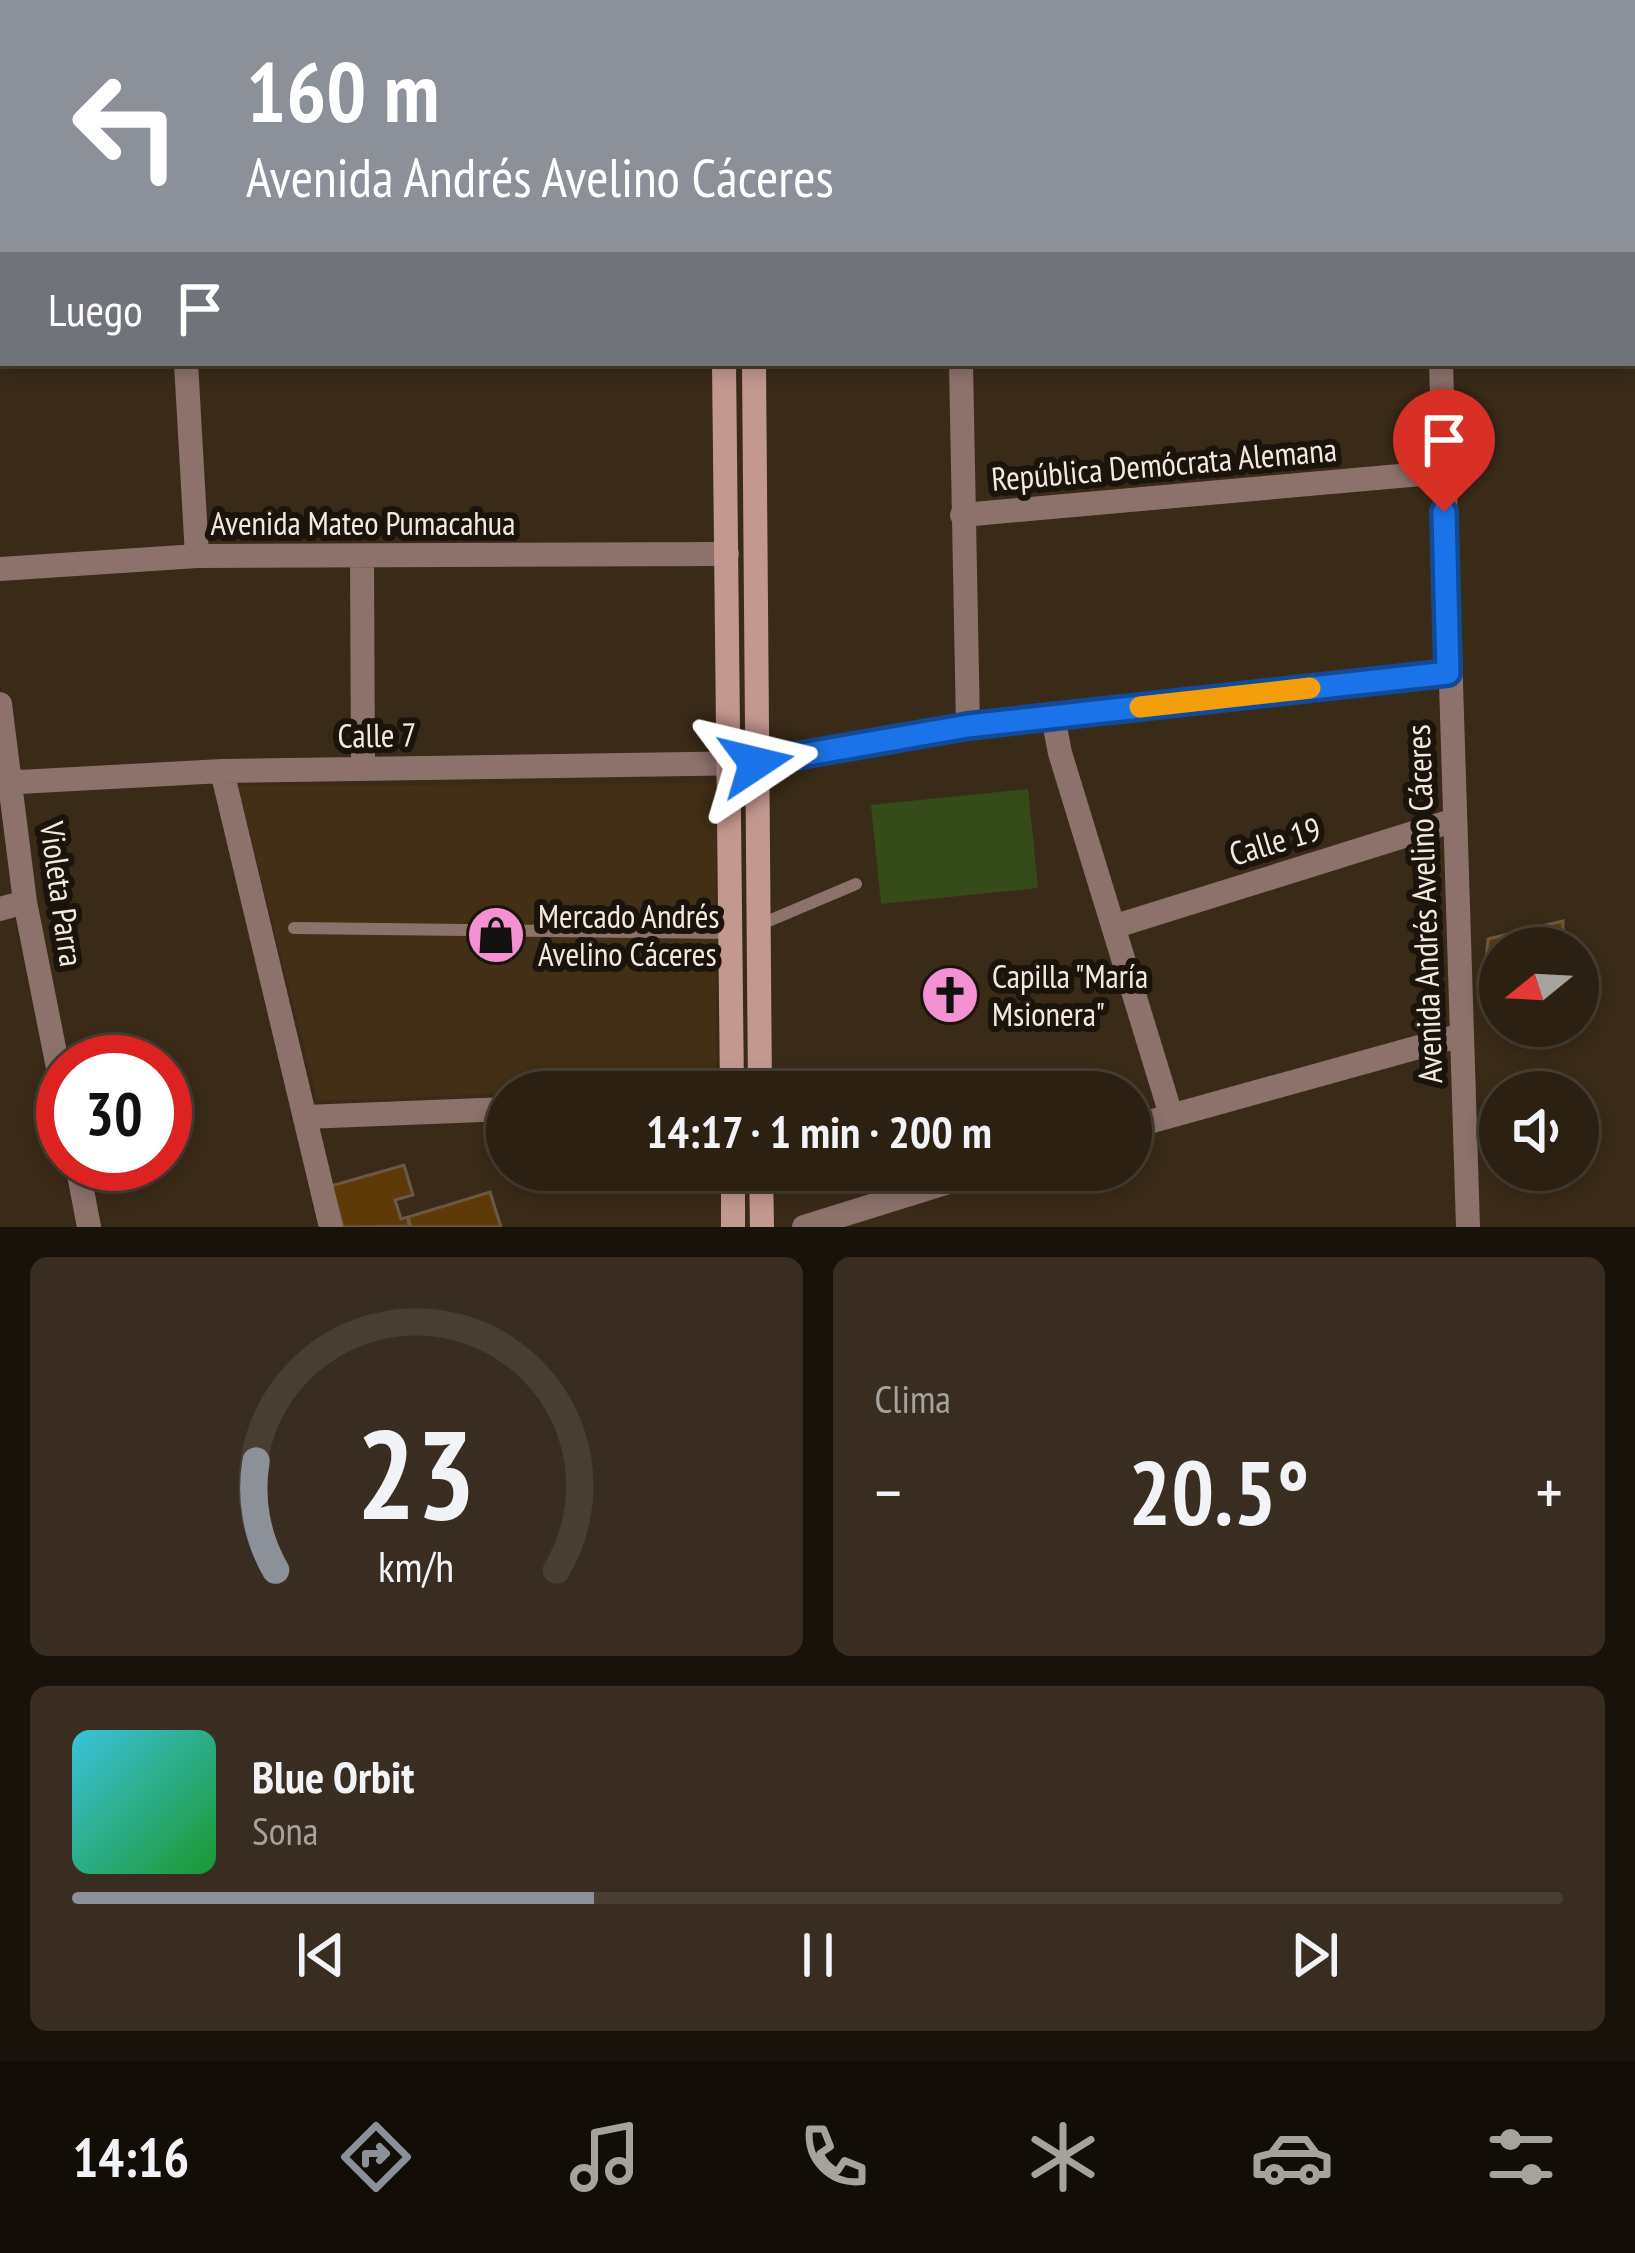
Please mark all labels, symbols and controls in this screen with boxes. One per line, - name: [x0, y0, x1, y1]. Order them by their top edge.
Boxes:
- text: 160 m: [246, 36, 439, 145]
- icon: left: [48, 48, 204, 204]
- text: Avenida Andrés Avelino Cáceres: [246, 142, 834, 212]
- icon: arrive: [167, 276, 233, 342]
- text: Luego: [48, 280, 143, 338]
- pin: [1393, 389, 1495, 512]
- icon: arrive: [1411, 407, 1477, 473]
- street label: República Demócrata Alemana: [990, 427, 1338, 500]
- street label: Avenida Mateo Pumacahua: [211, 501, 515, 544]
- position arrow: [693, 700, 819, 826]
- street label: Calle 7: [337, 712, 417, 757]
- street label: Avenida Andrés Avelino Cáceres: [1396, 724, 1451, 1084]
- street label: Calle 19: [1224, 806, 1326, 875]
- street label: Violeta Parra: [31, 818, 94, 969]
- place label: Mercado Andrés Avelino Cáceres: [538, 894, 720, 975]
- shop icon: Mercado Andrés Avelino Cáceres: [465, 904, 527, 966]
- north arrow: [1479, 927, 1599, 1047]
- map controls: [1479, 927, 1599, 1191]
- place label: Capilla "María Msionera": [992, 954, 1148, 1035]
- church icon: Capilla "María Msionera": [919, 964, 981, 1026]
- speed limit sign: 30: [36, 1035, 192, 1191]
- button: sound: [1479, 1071, 1599, 1191]
- text: 14:17 · 1 min · 200 m: [646, 1102, 992, 1160]
- text: Clima: [875, 1373, 951, 1424]
- text: 23: [357, 1392, 476, 1553]
- text: 20.5°: [1128, 1433, 1309, 1550]
- text: −: [875, 1449, 902, 1534]
- text: +: [1536, 1449, 1563, 1534]
- text: km/h: [378, 1537, 454, 1593]
- text: Blue Orbit: [252, 1747, 414, 1805]
- text: Sona: [252, 1805, 318, 1856]
- icon: previous: [288, 1922, 354, 1988]
- icon: pause: [785, 1922, 851, 1988]
- icon: next: [1282, 1922, 1348, 1988]
- icon: directions: [334, 2115, 418, 2199]
- icon: music: [563, 2115, 647, 2199]
- icon: phone: [792, 2115, 876, 2199]
- icon: climate: [1021, 2115, 1105, 2199]
- icon: car: [1250, 2115, 1334, 2199]
- icon: filters: [1479, 2115, 1563, 2199]
- text: 14:16: [72, 2122, 189, 2192]

